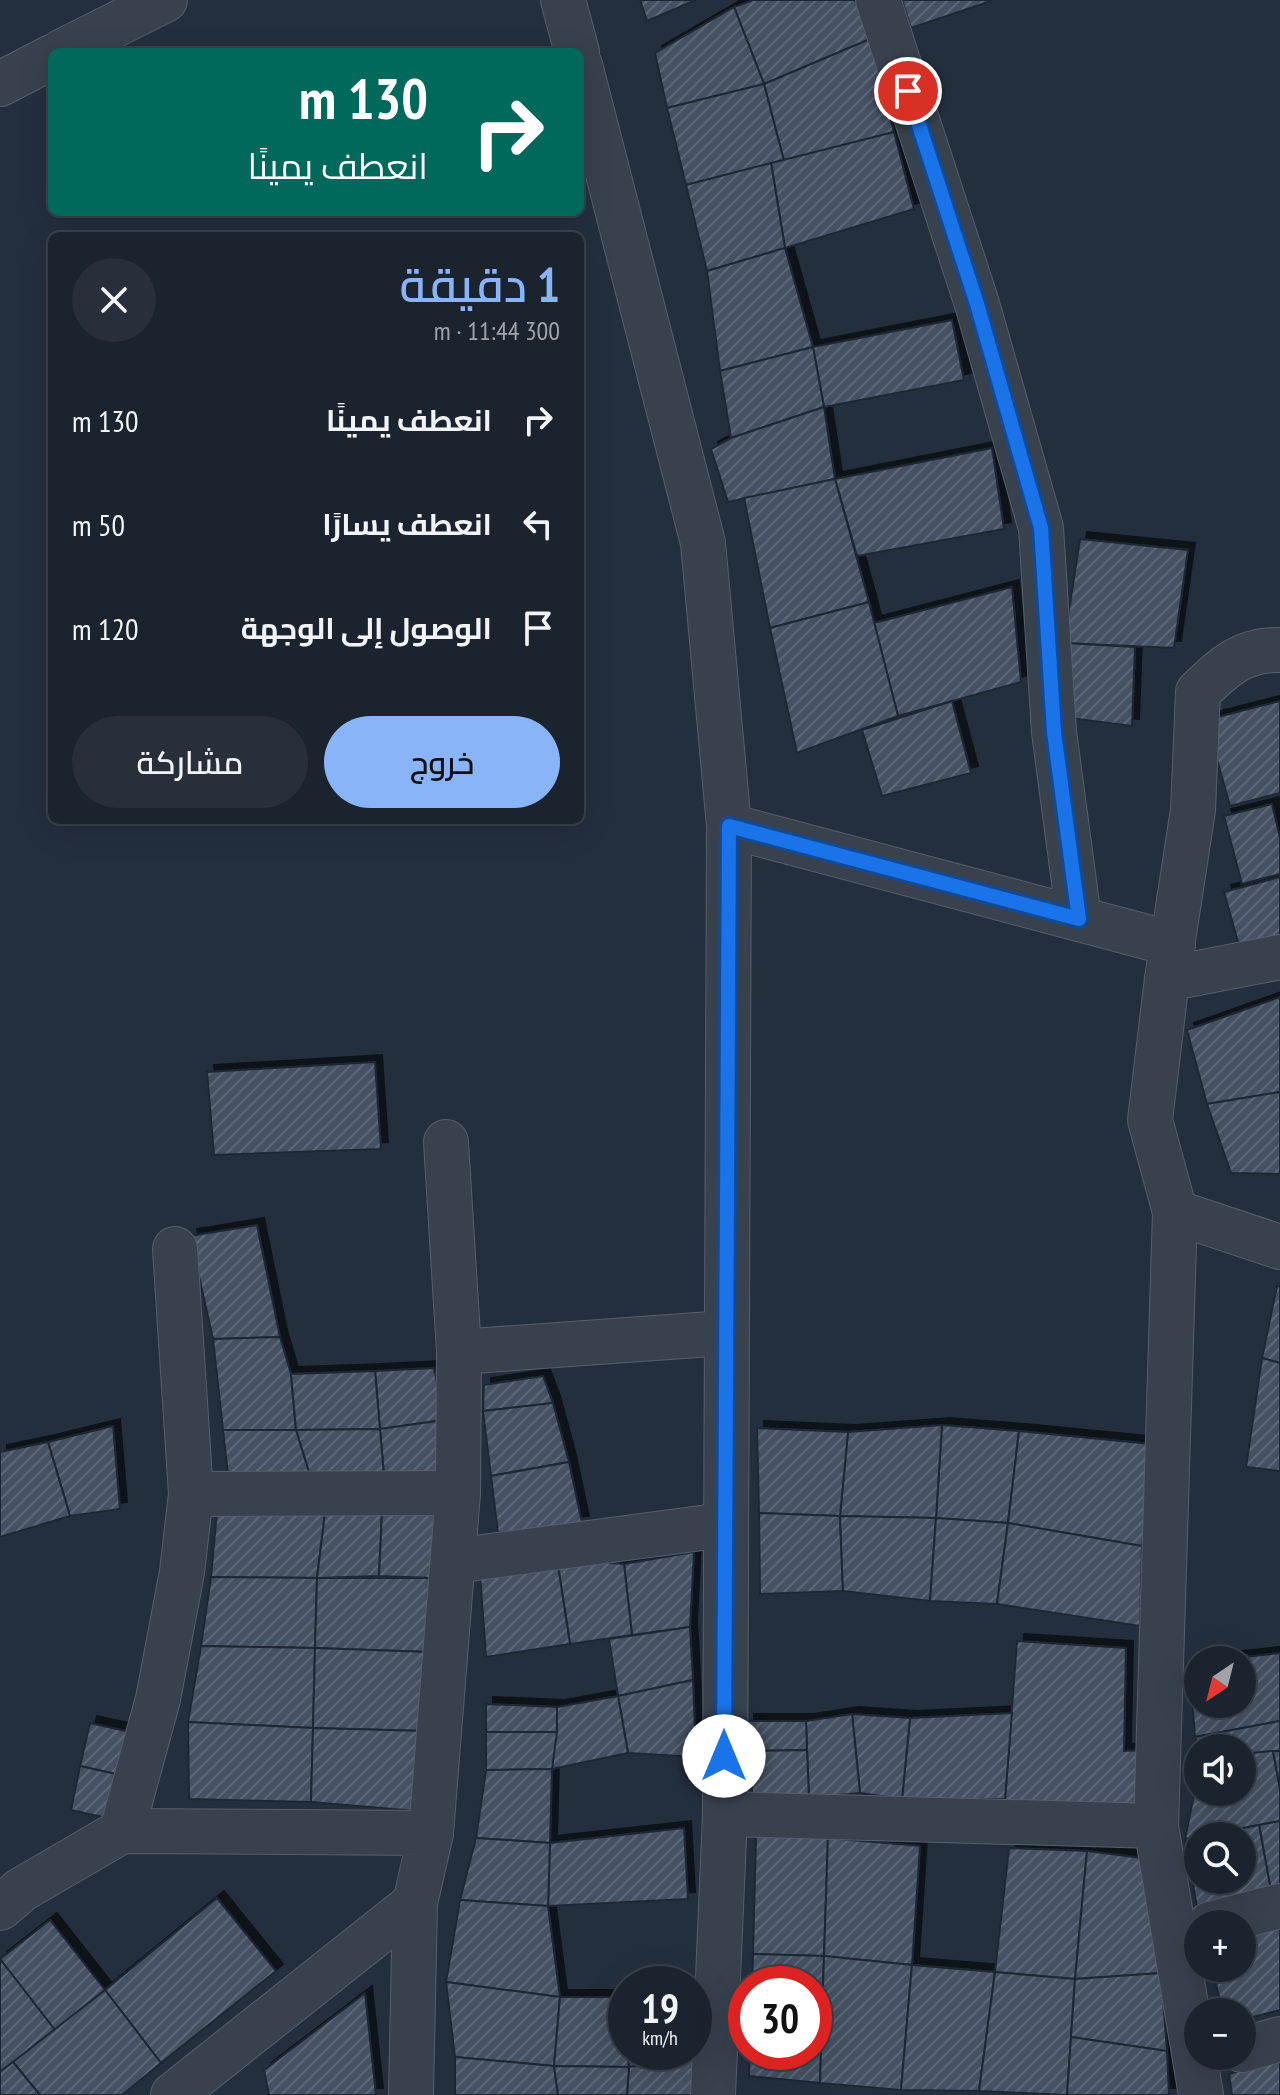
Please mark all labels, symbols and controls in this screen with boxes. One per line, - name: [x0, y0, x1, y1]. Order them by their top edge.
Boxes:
- pin: [874, 57, 942, 125]
- text: 130 m: [299, 62, 428, 134]
- icon: arrive: [886, 69, 930, 113]
- icon: right: [456, 80, 560, 184]
- text: انعطف يمينًا: [248, 142, 428, 189]
- text: 1 دقيقة: [399, 253, 560, 315]
- button: close: [72, 258, 156, 342]
- text: 300 m · 11:44: [434, 314, 560, 347]
- icon: right: [516, 398, 560, 442]
- text: انعطف يمينًا: [326, 400, 492, 439]
- text: 130 m: [72, 401, 138, 440]
- icon: left: [516, 502, 560, 546]
- text: انعطف يسارًا: [322, 504, 492, 543]
- text: 50 m: [72, 505, 125, 544]
- icon: arrive: [516, 606, 560, 650]
- text: الوصول إلى الوجهة: [241, 608, 492, 647]
- text: 120 m: [72, 609, 138, 648]
- button: مشاركة: [72, 716, 308, 808]
- button: خروج: [324, 716, 560, 808]
- north arrow: [1184, 1646, 1256, 1718]
- map controls: [1184, 1646, 1256, 2070]
- position arrow: [682, 1714, 766, 1798]
- button: sound: [1184, 1734, 1256, 1806]
- button: search: [1184, 1822, 1256, 1894]
- button: +: [1184, 1910, 1256, 1982]
- speed limit sign: 30: [728, 1966, 832, 2070]
- text: 19: [641, 1982, 679, 2034]
- button: −: [1184, 1998, 1256, 2070]
- text: km/h: [642, 2025, 678, 2051]

